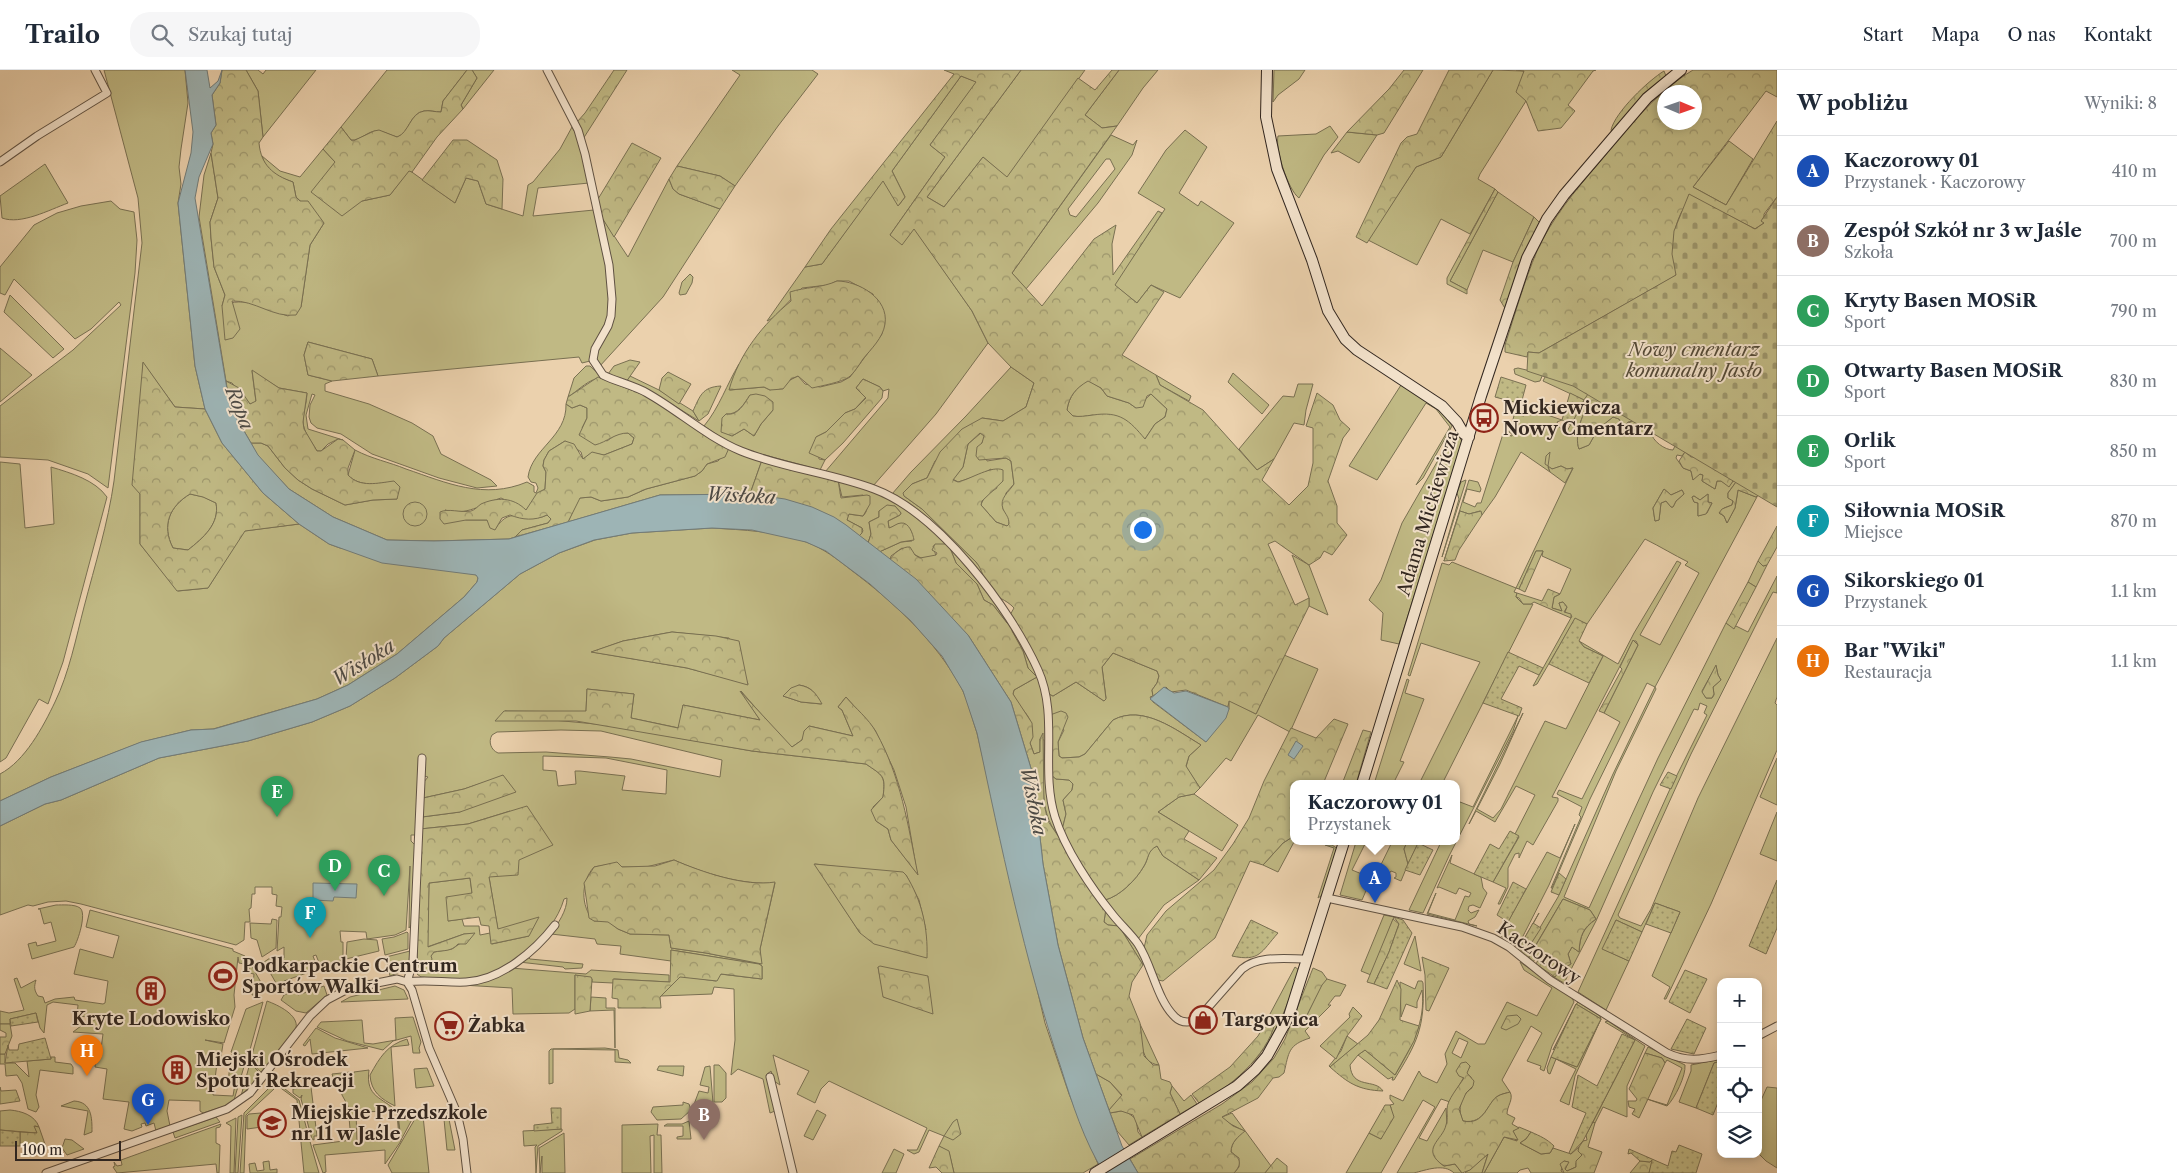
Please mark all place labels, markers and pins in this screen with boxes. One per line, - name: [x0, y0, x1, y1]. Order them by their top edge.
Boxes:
- place label: Mickiewicza Nowy Cmentarz: [1503, 397, 1654, 440]
- bus stop icon: Mickiewicza Nowy Cmentarz: [1469, 403, 1499, 433]
- pin: E: [261, 776, 293, 817]
- pin: D: [319, 850, 351, 891]
- pin: C: [368, 855, 400, 896]
- pin: A: [1359, 862, 1391, 903]
- pin: F: [294, 897, 326, 938]
- place label: Podkarpackie Centrum Sportów Walki: [242, 955, 458, 998]
- sports icon: Podkarpackie Centrum Sportów Walki: [208, 961, 238, 991]
- building icon: Kryte Lodowisko: [136, 976, 166, 1006]
- shop icon: Targowica: [1188, 1005, 1218, 1035]
- place label: Kryte Lodowisko: [72, 1008, 230, 1030]
- place label: Targowica: [1222, 1009, 1319, 1031]
- supermarket icon: Żabka: [434, 1011, 464, 1041]
- place label: Żabka: [468, 1014, 526, 1037]
- pin: H: [71, 1035, 103, 1076]
- place label: Miejski Ośrodek Spotu i Rekreacji: [196, 1049, 354, 1092]
- building icon: Miejski Ośrodek Spotu i Rekreacji: [162, 1055, 192, 1085]
- pin: G: [132, 1084, 164, 1125]
- pin: B: [688, 1099, 720, 1140]
- place label: Miejskie Przedszkole nr 11 w Jaśle: [291, 1102, 488, 1145]
- school or university icon: Miejskie Przedszkole nr 11 w Jaśle: [257, 1108, 287, 1138]

